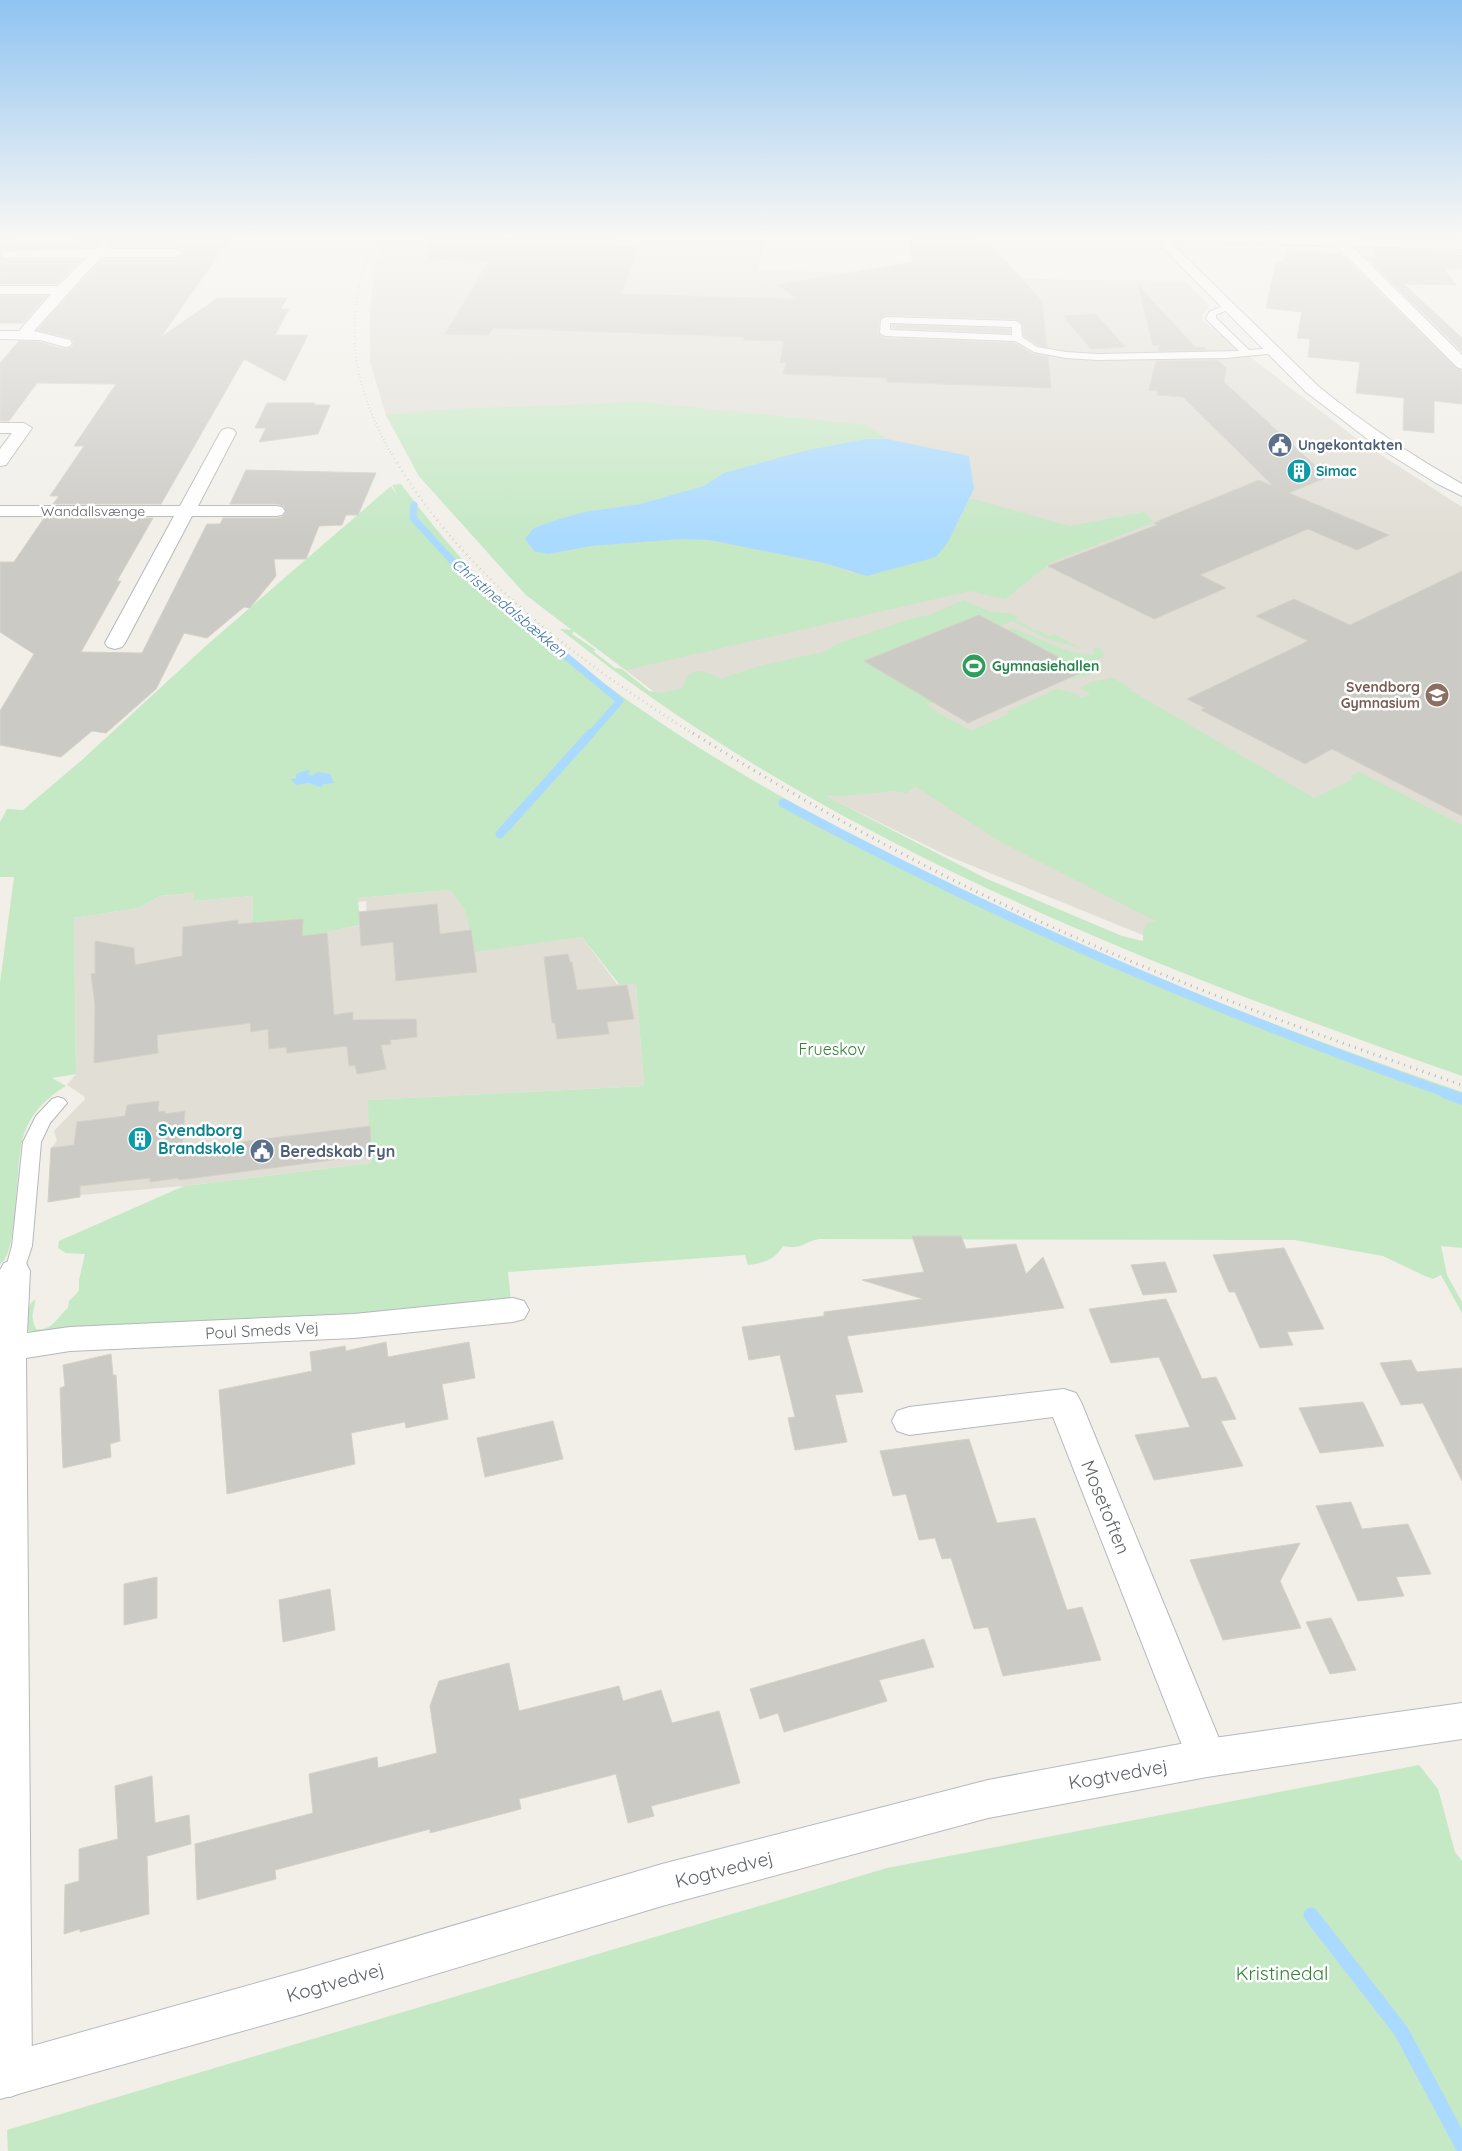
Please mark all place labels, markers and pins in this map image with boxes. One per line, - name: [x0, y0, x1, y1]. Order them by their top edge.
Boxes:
- public building icon: Ungekontakten: [1267, 432, 1293, 458]
- place label: Ungekontakten: [1298, 436, 1403, 454]
- building icon: Simac: [1286, 458, 1312, 484]
- place label: Simac: [1316, 462, 1357, 480]
- sports icon: Gymnasiehallen: [961, 653, 987, 679]
- place label: Gymnasiehallen: [992, 657, 1099, 675]
- place label: Svendborg Gymnasium: [1341, 678, 1420, 712]
- school or university icon: Svendborg Gymnasium: [1424, 682, 1450, 708]
- place label: Svendborg Brandskole: [158, 1120, 245, 1158]
- building icon: Svendborg Brandskole: [127, 1126, 153, 1152]
- public building icon: Beredskab Fyn: [249, 1138, 275, 1164]
- place label: Beredskab Fyn: [280, 1141, 395, 1161]

